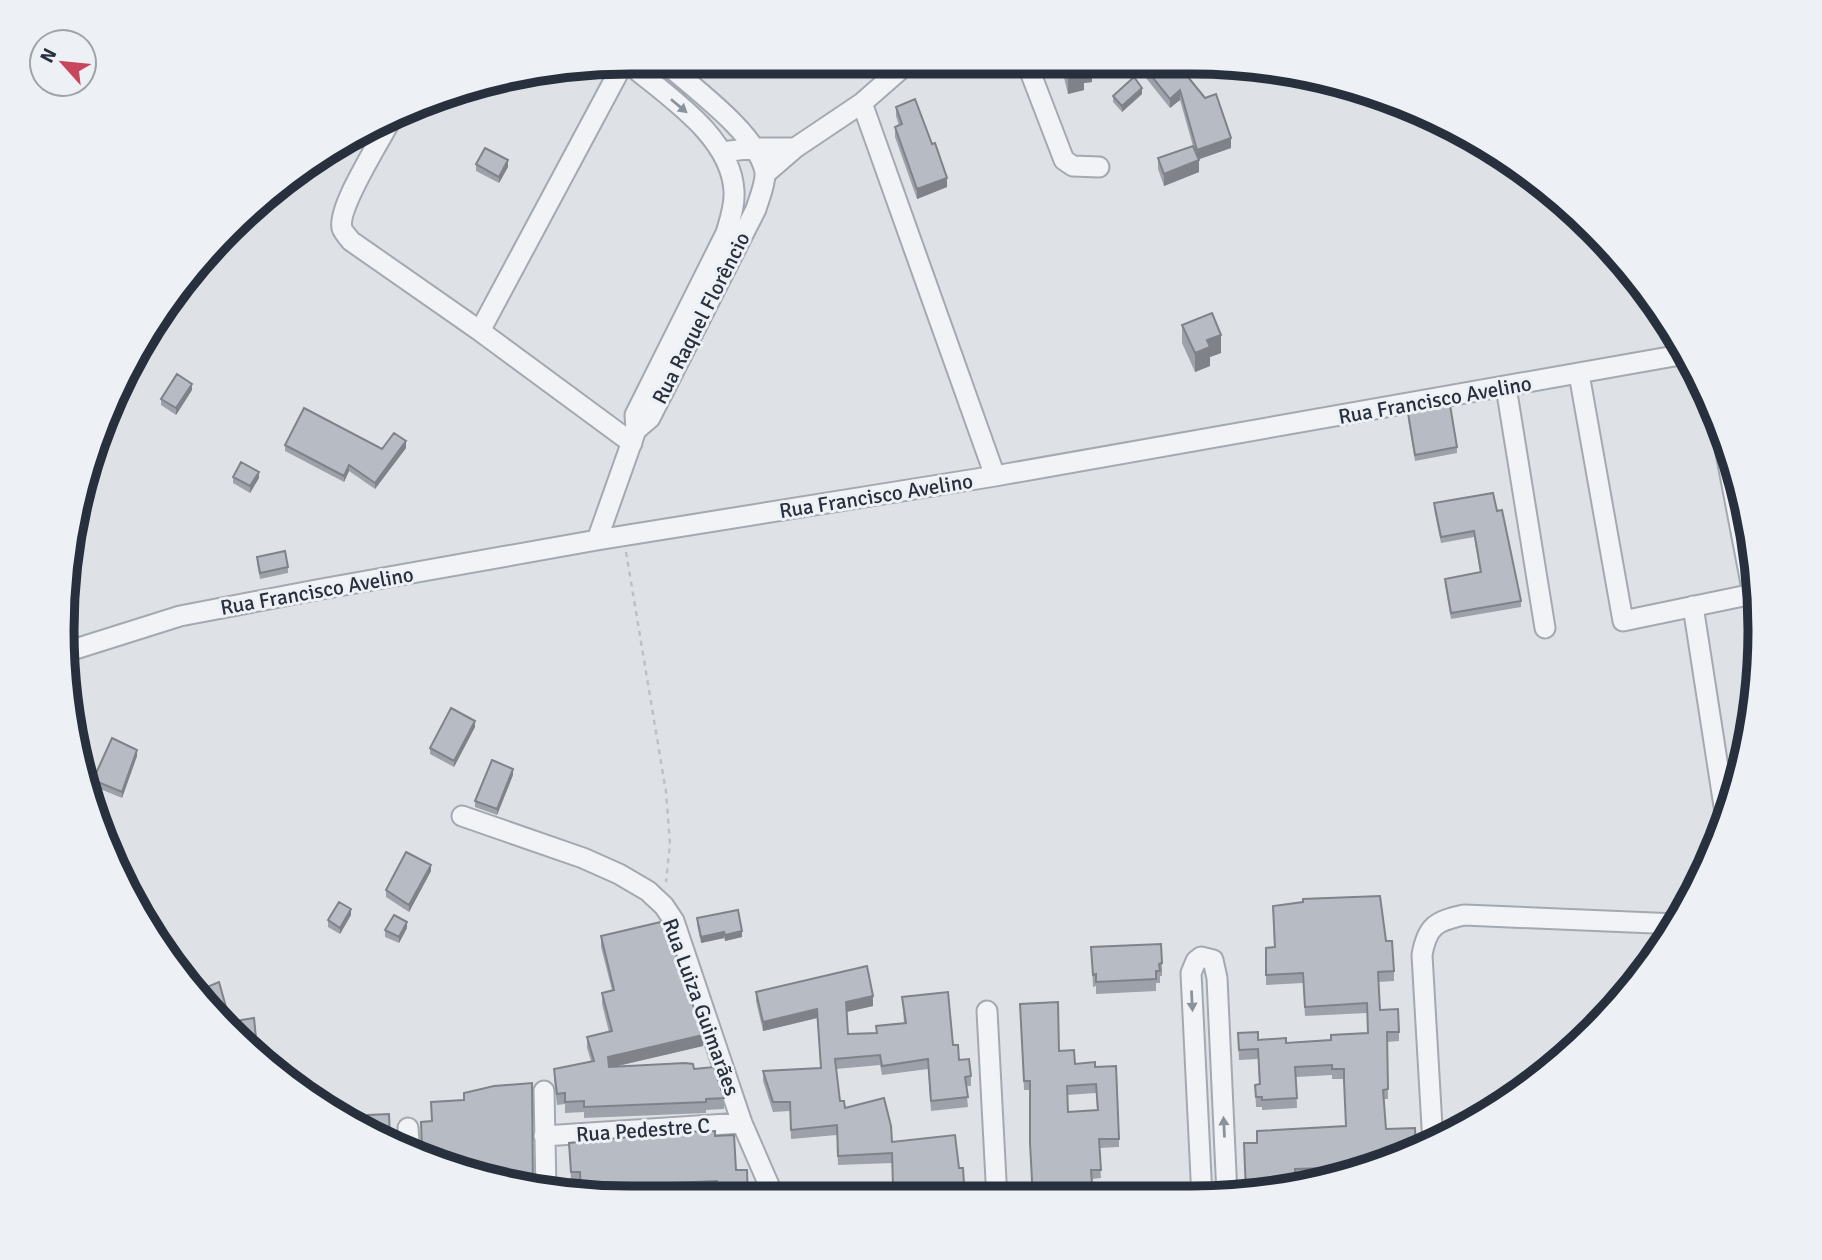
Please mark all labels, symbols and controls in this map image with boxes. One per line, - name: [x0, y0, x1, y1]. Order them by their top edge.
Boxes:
- north arrow: [28, 28, 98, 98]
- text: N: [35, 44, 62, 67]
- one-way arrow: [670, 98, 687, 113]
- street label: Rua Raquel Florêncio: [646, 228, 756, 408]
- street label: Rua Francisco Avelino: [1336, 370, 1534, 430]
- street label: Rua Francisco Avelino: [777, 468, 975, 524]
- street label: Rua Francisco Avelino: [218, 561, 416, 621]
- street label: Rua Luiza Guimarães: [657, 915, 745, 1099]
- one-way arrow: [1187, 990, 1198, 1012]
- street label: Rua Pedestre C: [575, 1112, 711, 1148]
- one-way arrow: [1218, 1116, 1229, 1138]

